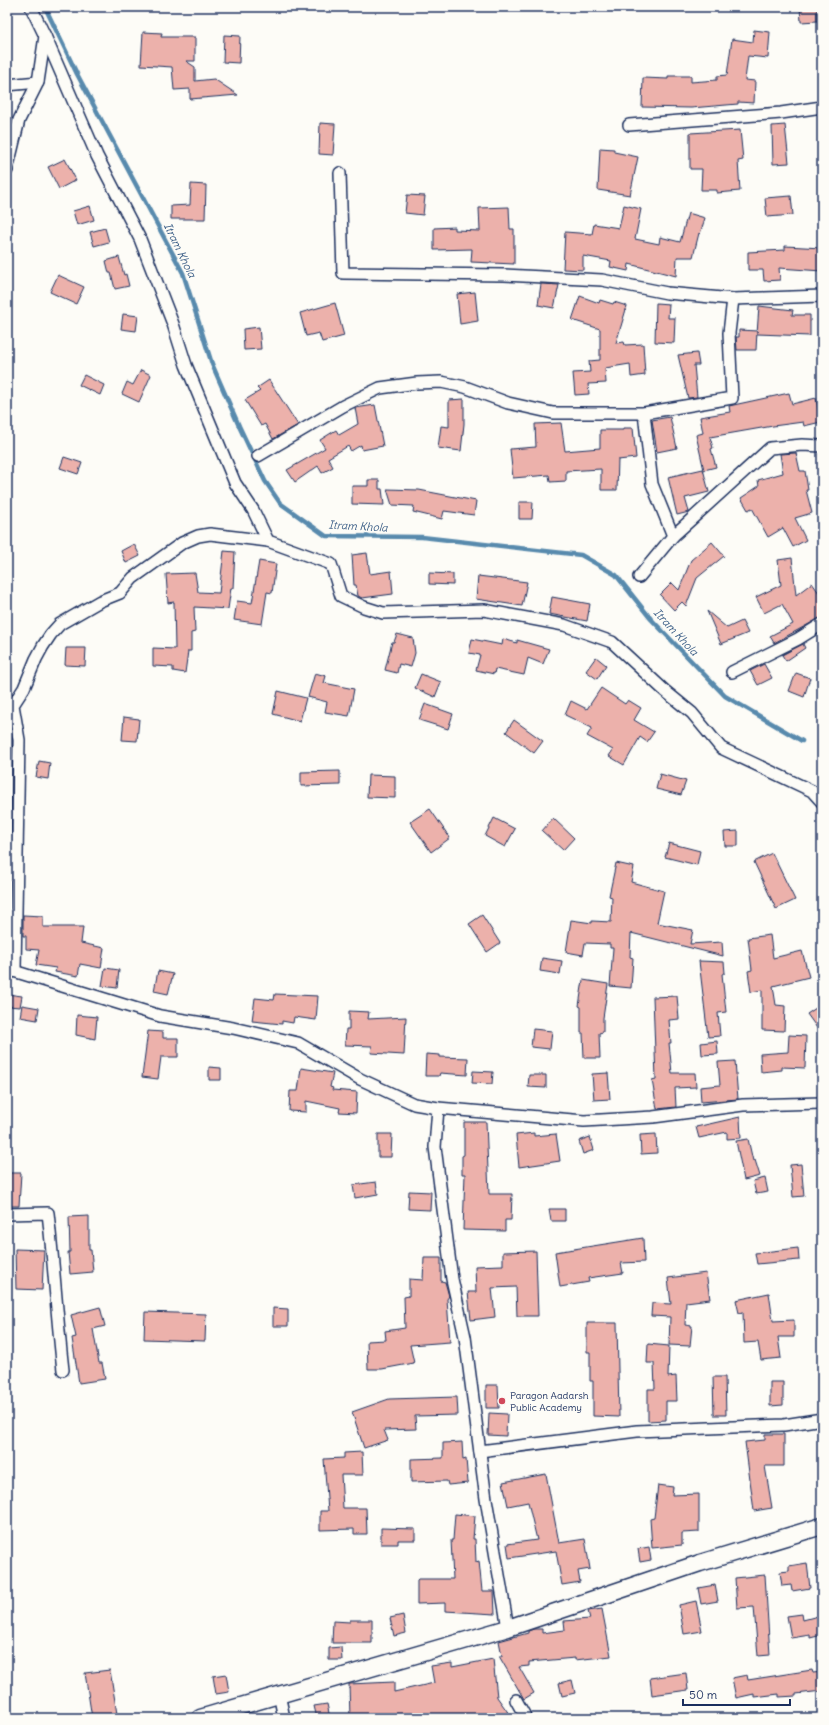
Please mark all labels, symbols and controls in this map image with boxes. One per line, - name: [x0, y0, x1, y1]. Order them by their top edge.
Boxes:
- water label: Itram Khola: [161, 220, 200, 280]
- water label: Itram Khola: [328, 517, 389, 535]
- water label: Itram Khola: [651, 606, 702, 659]
- place label: Paragon Aadarsh Public Academy: [510, 1389, 589, 1414]
- marker: Paragon Aadarsh Public Academy: [497, 1396, 507, 1406]
- scale bar: [683, 1681, 790, 1707]
- text: 50 m: [689, 1687, 718, 1702]

